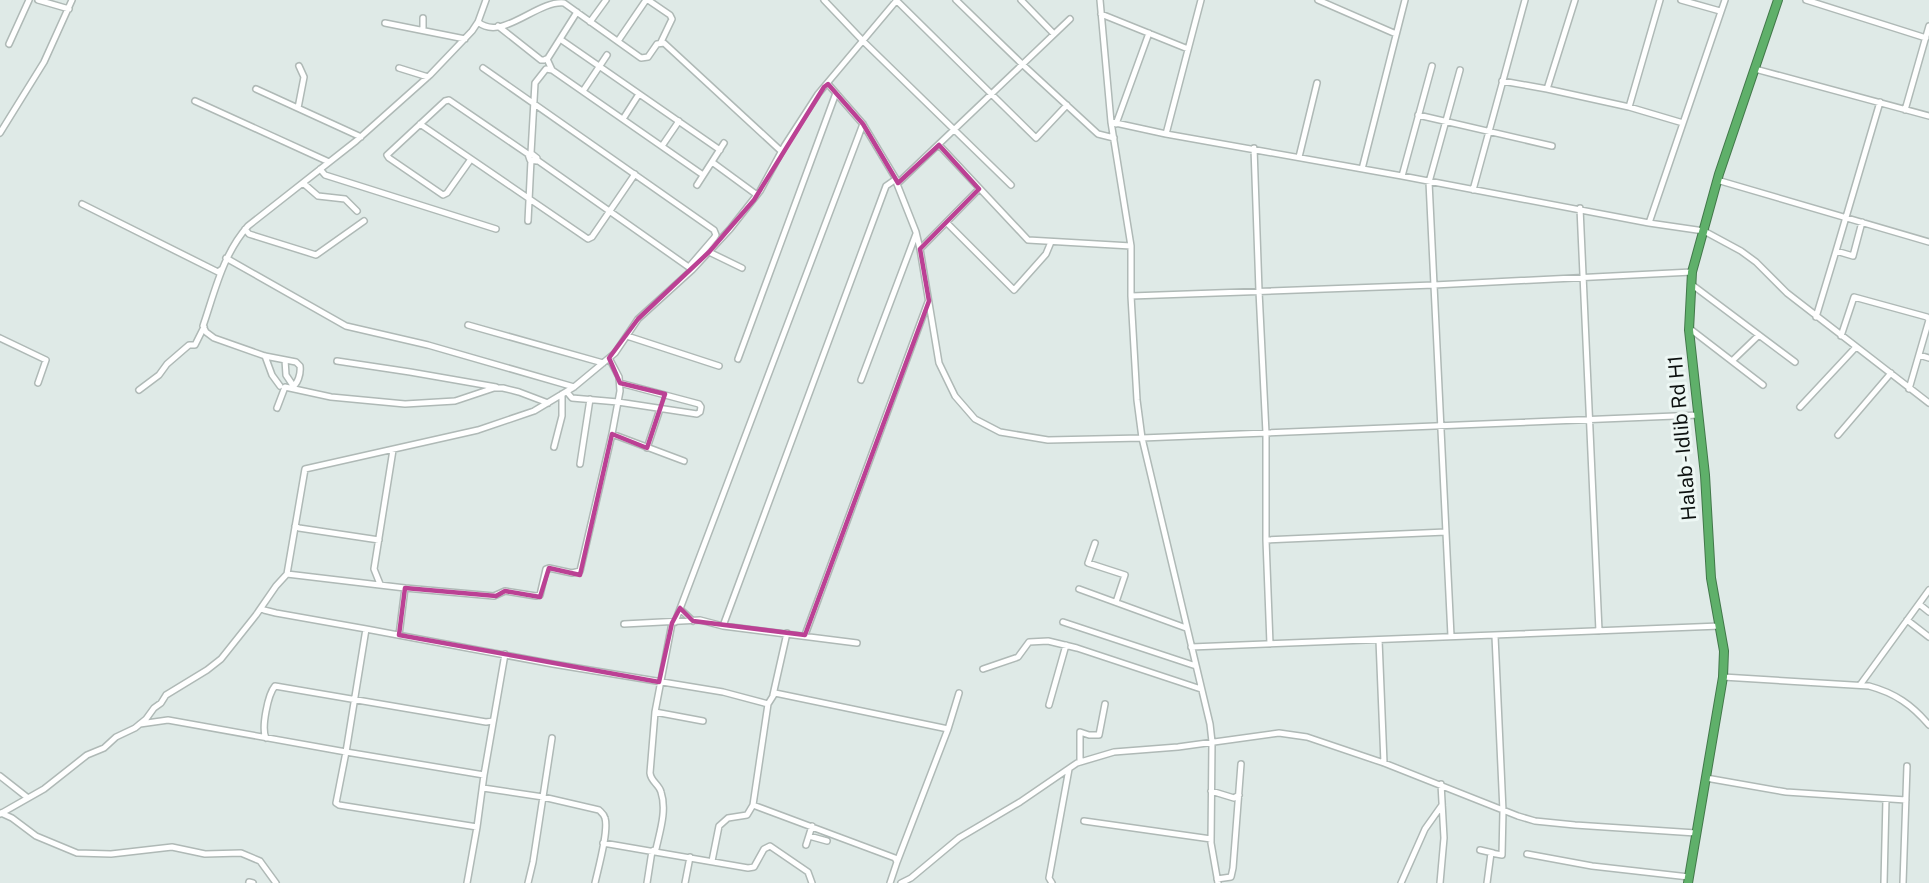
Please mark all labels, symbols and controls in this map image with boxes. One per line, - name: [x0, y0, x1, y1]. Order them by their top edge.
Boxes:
- street label: Halab - Idlib Rd H1: [1663, 354, 1701, 522]

